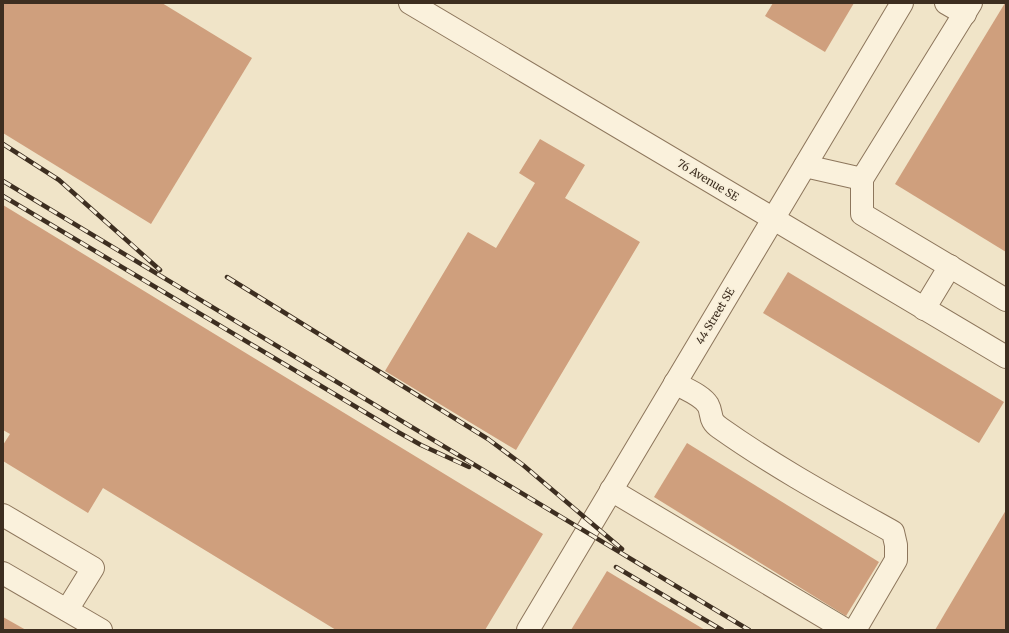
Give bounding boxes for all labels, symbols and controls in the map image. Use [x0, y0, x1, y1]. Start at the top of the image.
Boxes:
street label: 76 Avenue SE [675, 156, 741, 204]
street label: 44 Street SE [693, 285, 737, 347]

